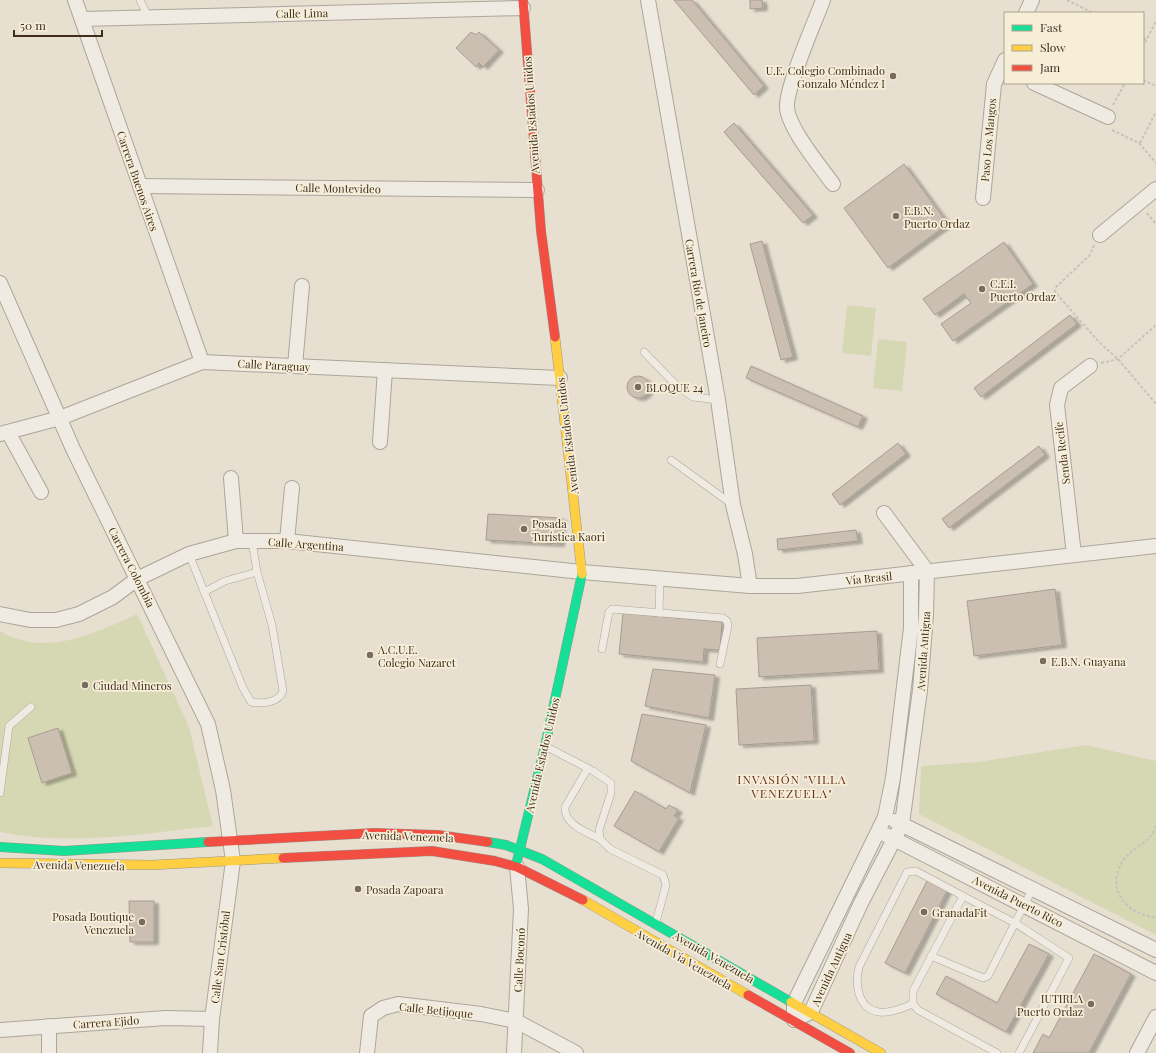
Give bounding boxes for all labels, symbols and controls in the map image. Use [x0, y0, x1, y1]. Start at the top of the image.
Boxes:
street label: Calle Lima [276, 5, 329, 21]
scale bar [14, 12, 102, 38]
legend [1004, 12, 1144, 84]
text: 50 m [20, 17, 46, 33]
text: Fast [1040, 19, 1063, 35]
text: Slow [1040, 39, 1066, 55]
street label: Avenida Estados Unidos [519, 56, 543, 175]
text: Jam [1039, 59, 1061, 75]
place label: U.E. Colegio Combinado Gonzalo Méndez I [766, 63, 885, 91]
marker: U.E. Colegio Combinado Gonzalo Méndez I [888, 71, 898, 81]
street label: Paso Los Mangos [977, 98, 999, 182]
street label: Carrera Buenos Aires [114, 129, 162, 233]
street label: Calle Montevideo [295, 180, 381, 196]
place label: E.B.N. Puerto Ordaz [904, 203, 970, 231]
marker: E.B.N. Puerto Ordaz [891, 211, 901, 221]
street label: Carrera Río de Janeiro [682, 238, 716, 348]
place label: C.E.I. Puerto Ordaz [990, 276, 1056, 304]
marker: C.E.I. Puerto Ordaz [977, 284, 987, 294]
street label: Calle Paraguay [237, 356, 311, 374]
street label: Avenida Estados Unidos [552, 377, 582, 496]
place label: BLOQUE 24 [646, 380, 704, 395]
marker: BLOQUE 24 [633, 382, 643, 392]
street label: Senda Recife [1051, 420, 1073, 485]
place label: Posada Turística Kaori [532, 516, 605, 544]
street label: Carrera Colombia [105, 524, 159, 610]
marker: Posada Turística Kaori [519, 524, 529, 534]
street label: Calle Argentina [268, 534, 345, 554]
street label: Vía Brasil [844, 568, 893, 588]
street label: Avenida Antigua [913, 610, 933, 692]
place label: A.C.U.E. Colegio Nazaret [377, 642, 456, 670]
marker: A.C.U.E. Colegio Nazaret [365, 650, 375, 660]
place label: E.B.N. Guayana [1051, 654, 1126, 669]
marker: E.B.N. Guayana [1038, 656, 1048, 666]
place label: Ciudad Mineros [93, 678, 172, 693]
marker: Ciudad Mineros [80, 680, 90, 690]
street label: Avenida Estados Unidos [521, 696, 563, 815]
district label: INVASIÓN "VILLA VENEZUELA" [737, 771, 847, 801]
street label: Avenida Venezuela [361, 827, 454, 845]
street label: Avenida Venezuela [32, 857, 125, 873]
street label: Avenida Puerto Rico [969, 871, 1066, 930]
place label: Posada Zapoara [366, 882, 444, 897]
marker: Posada Zapoara [353, 884, 363, 894]
place label: GranadaFit [932, 905, 988, 920]
marker: GranadaFit [919, 907, 929, 917]
place label: Posada Boutique Venezuela [52, 909, 135, 937]
street label: Calle San Cristóbal [207, 910, 233, 1004]
marker: Posada Boutique Venezuela [137, 917, 147, 927]
street label: Avenida Vía Venezuela [632, 925, 736, 993]
street label: Calle Boconó [510, 927, 528, 993]
street label: Avenida Venezuela [670, 927, 758, 987]
street label: Avenida Antigua [807, 929, 855, 1009]
place label: IUTIRLA Puerto Ordaz [1017, 991, 1083, 1019]
street label: Calle Betijoque [398, 999, 474, 1021]
marker: IUTIRLA Puerto Ordaz [1086, 999, 1096, 1009]
street label: Carrera Ejido [72, 1012, 140, 1032]

